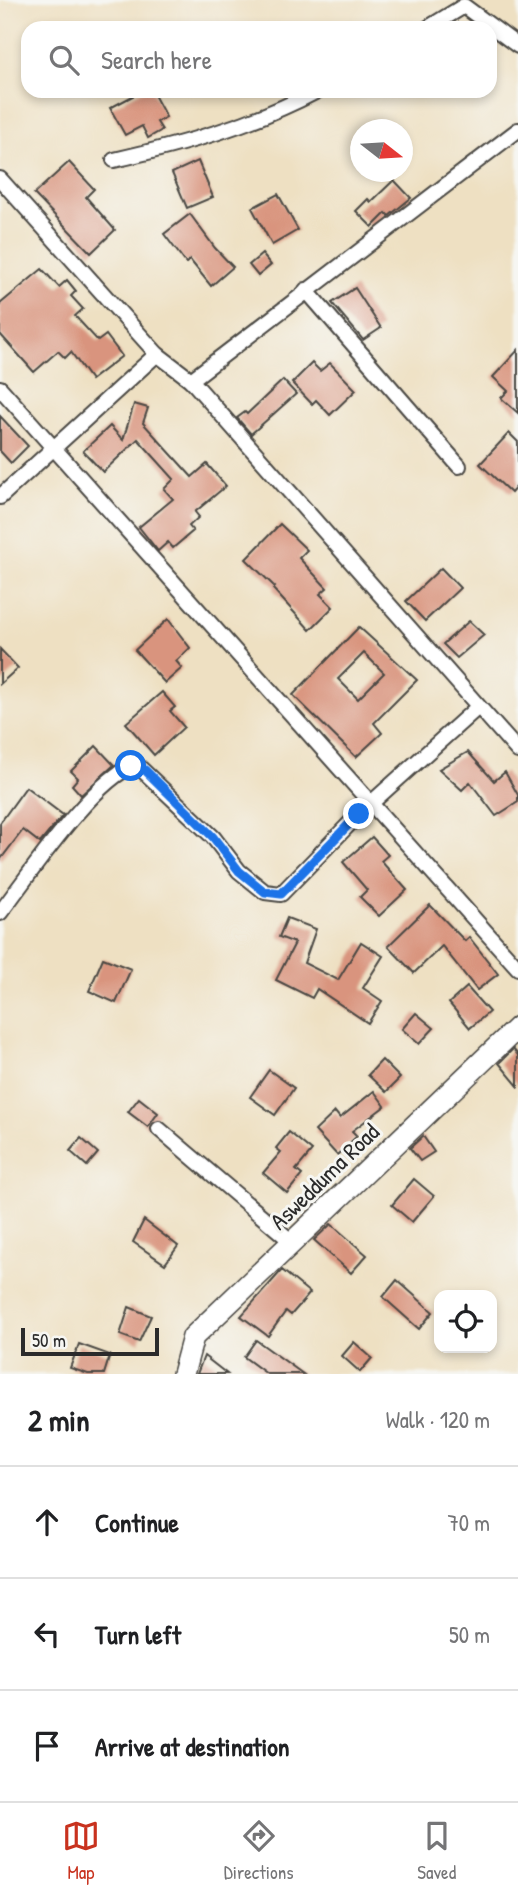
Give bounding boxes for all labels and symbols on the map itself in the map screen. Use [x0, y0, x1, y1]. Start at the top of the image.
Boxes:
north arrow [350, 119, 413, 182]
route start [115, 750, 146, 781]
route end [343, 798, 374, 829]
street label: Aswedduma Road [262, 1116, 386, 1236]
scale bar [21, 1325, 159, 1357]

